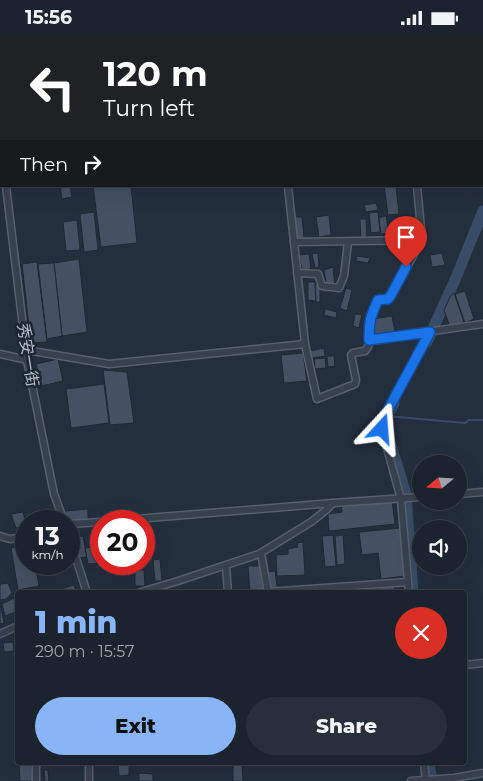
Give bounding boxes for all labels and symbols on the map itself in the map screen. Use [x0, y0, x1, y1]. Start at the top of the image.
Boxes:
pin [385, 216, 427, 267]
street label: 秀安一街 [14, 322, 42, 388]
position arrow [355, 402, 407, 454]
north arrow [412, 455, 468, 510]
speed limit sign: 20 [90, 510, 155, 575]

